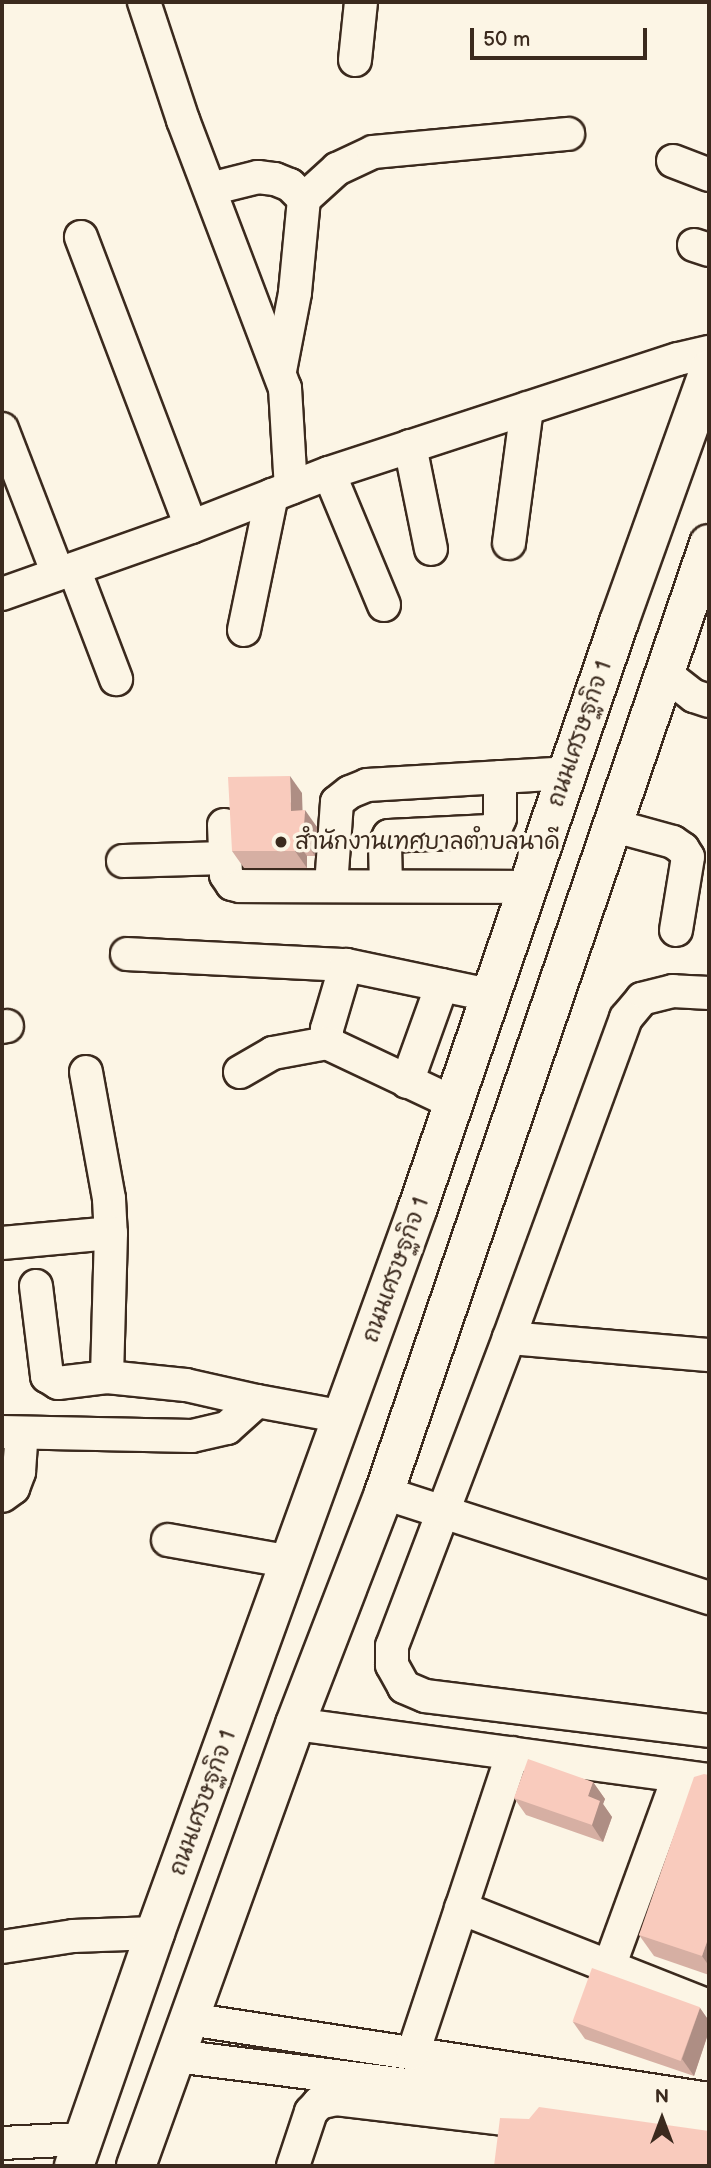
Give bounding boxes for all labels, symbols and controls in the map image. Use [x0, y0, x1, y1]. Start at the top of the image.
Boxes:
scale bar [473, 14, 650, 58]
text: 50 m [483, 27, 530, 52]
street label: ถนนเศรษฐกิจ 1 [542, 657, 618, 811]
place label: สำนักงานเทศบาลตำบลนาดี [295, 828, 560, 856]
marker: สำนักงานเทศบาลตำบลนาดี [273, 834, 289, 850]
street label: ถนนเศรษฐกิจ 1 [357, 1194, 435, 1346]
street label: ถนนเศรษฐกิจ 1 [164, 1727, 242, 1879]
north arrow [627, 2084, 697, 2154]
text: N [655, 2086, 669, 2109]

